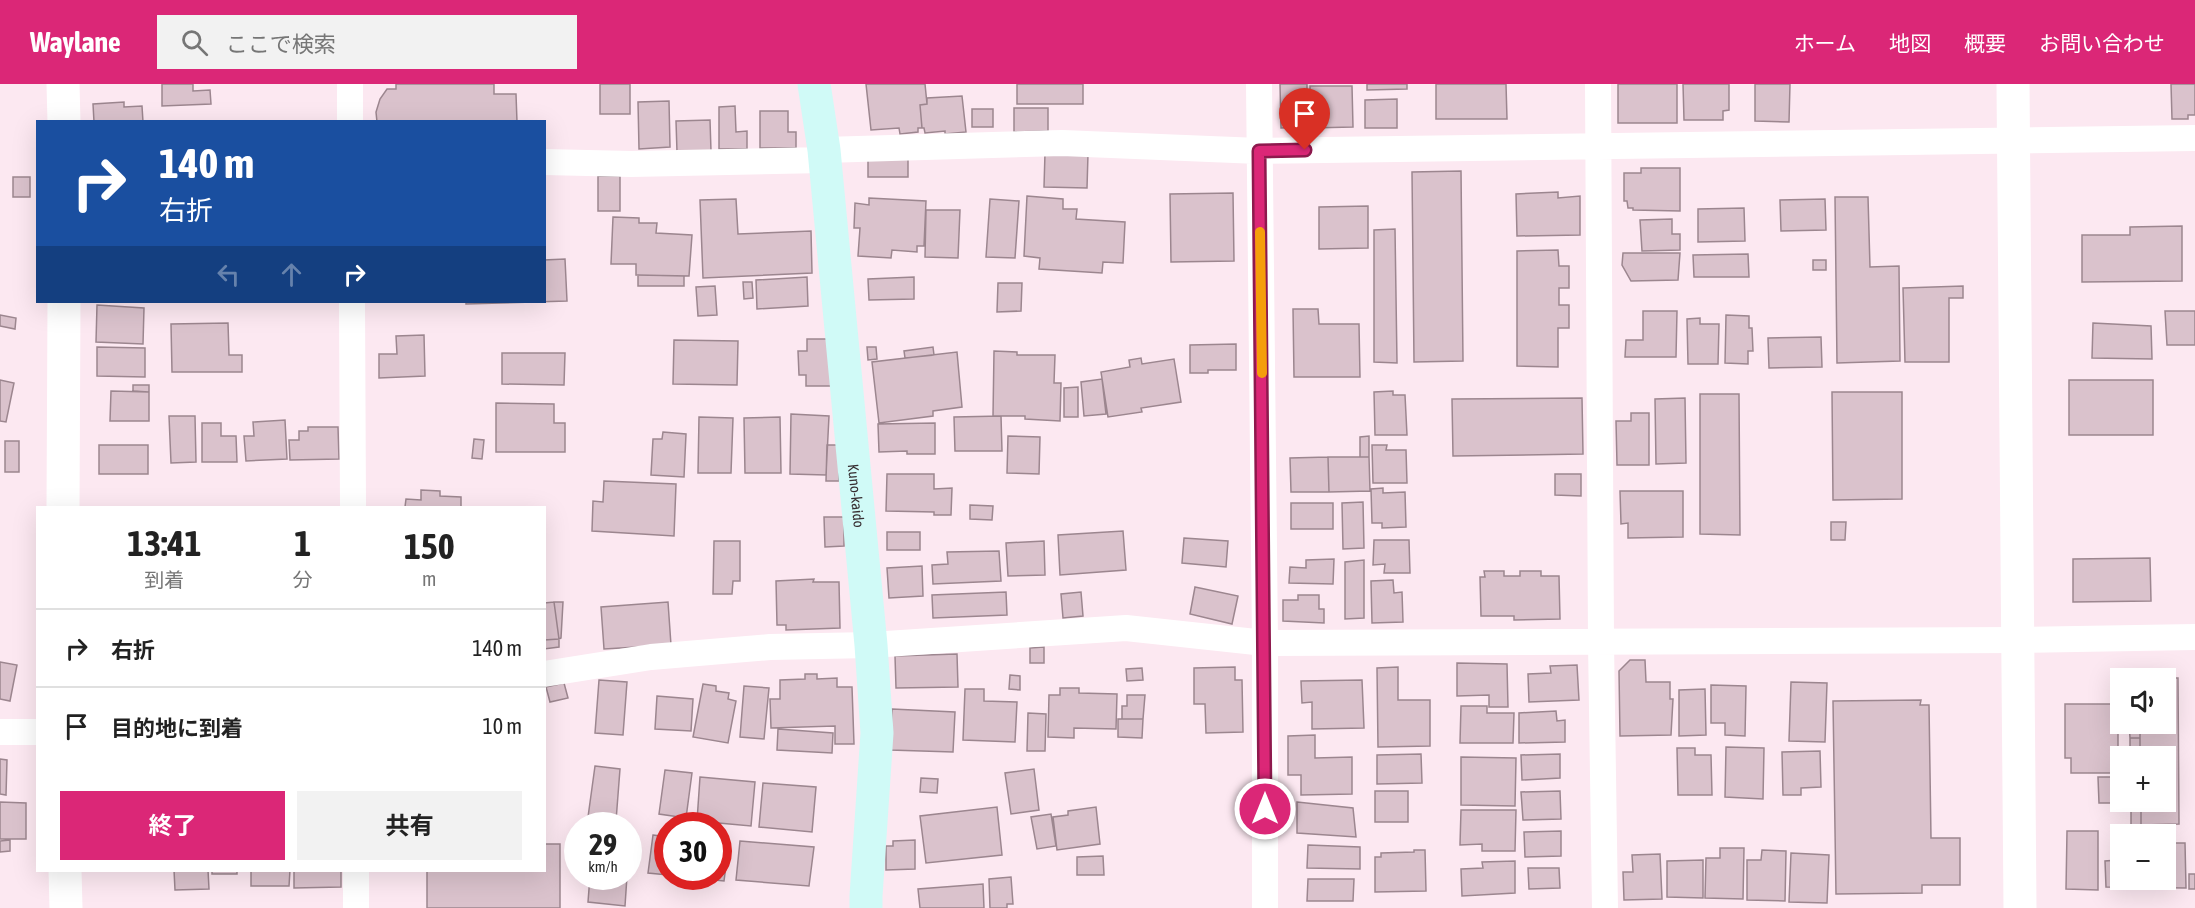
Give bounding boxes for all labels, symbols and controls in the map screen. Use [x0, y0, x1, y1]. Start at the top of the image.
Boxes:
search box [157, 15, 577, 69]
text: Waylane [30, 26, 121, 58]
icon: search [178, 26, 211, 59]
text: ここで検索 [226, 31, 336, 57]
text: ホーム [1794, 31, 1856, 55]
text: 地図 [1889, 31, 1931, 55]
text: 概要 [1964, 31, 2006, 55]
text: お問い合わせ [2039, 31, 2165, 55]
pin [1279, 88, 1330, 150]
icon: arrive [1288, 97, 1321, 130]
text: 140 m [159, 139, 254, 187]
icon: right [60, 144, 138, 222]
text: 右折 [159, 195, 213, 226]
icon: left [212, 258, 245, 291]
icon: ahead [275, 258, 308, 291]
icon: right [338, 258, 371, 291]
street label: Kuno-kaido [845, 463, 868, 528]
text: 13:41 [127, 522, 201, 564]
text: 1 [294, 522, 311, 564]
text: 150 [404, 525, 455, 567]
text: m [422, 567, 437, 590]
text: 到着 [144, 568, 184, 591]
text: 分 [293, 568, 313, 591]
icon: right [60, 632, 93, 665]
text: 140 m [472, 635, 522, 661]
text: 右折 [111, 637, 155, 663]
map controls [2110, 668, 2176, 890]
button: sound [2110, 668, 2176, 734]
icon: arrive [60, 710, 93, 743]
text: 10 m [482, 713, 522, 739]
text: 目的地に到着 [111, 715, 243, 741]
button: + [2110, 746, 2176, 812]
position arrow [1233, 777, 1297, 841]
button: 終了 [60, 791, 285, 860]
button: 共有 [297, 791, 522, 860]
speed limit sign: 30 [654, 812, 732, 890]
button: − [2110, 824, 2176, 890]
text: 29 [589, 827, 617, 861]
text: km/h [588, 858, 618, 875]

